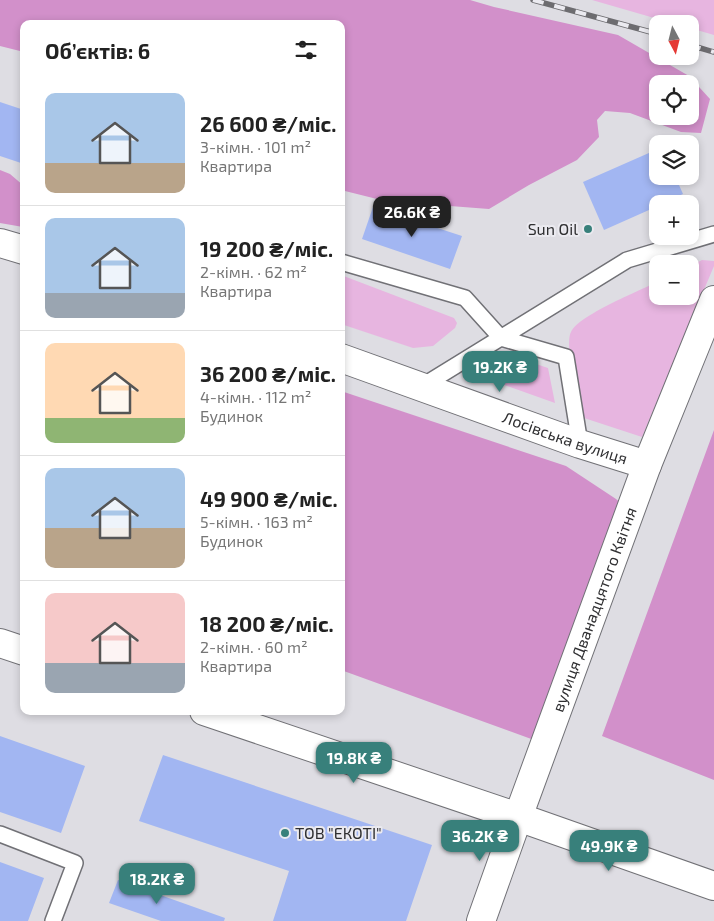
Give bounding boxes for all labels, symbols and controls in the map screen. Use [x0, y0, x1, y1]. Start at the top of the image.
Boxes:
north arrow [649, 15, 699, 65]
map controls [649, 15, 699, 305]
icon: filters [292, 36, 320, 64]
text: Об’єктів: 6 [45, 38, 150, 63]
button: locate [649, 75, 699, 125]
text: 26 600 ₴/міс. [200, 111, 336, 136]
icon: home [85, 113, 145, 173]
button: layers [649, 135, 699, 185]
text: 3-кімн. · 101 m² [200, 137, 311, 156]
text: Квартира [200, 156, 272, 175]
button: + [649, 195, 699, 245]
pin: 26.6K ₴ [366, 196, 458, 238]
text: 26.6K ₴ [384, 202, 440, 221]
place label: Sun Oil [528, 219, 578, 238]
marker: Sun Oil [582, 223, 594, 235]
text: 19 200 ₴/міс. [200, 236, 333, 261]
icon: home [85, 238, 145, 298]
button: − [649, 255, 699, 305]
text: 2-кімн. · 62 m² [200, 262, 307, 281]
text: Квартира [200, 281, 272, 300]
pin: 19.2K ₴ [454, 350, 546, 393]
text: 19.2K ₴ [473, 357, 527, 376]
text: 36 200 ₴/міс. [200, 361, 336, 386]
icon: home [85, 363, 145, 423]
text: 4-кімн. · 112 m² [200, 387, 311, 406]
text: Будинок [200, 406, 263, 425]
street label: Лосівська вулиця [500, 407, 630, 467]
text: 49 900 ₴/міс. [200, 486, 338, 511]
icon: home [85, 488, 145, 548]
street label: вулиця Дванадцятого Квітня [547, 504, 640, 714]
text: 5-кімн. · 163 m² [200, 512, 313, 531]
text: Будинок [200, 531, 263, 550]
text: 18 200 ₴/міс. [200, 611, 334, 636]
icon: home [85, 613, 145, 673]
text: 2-кімн. · 60 m² [200, 637, 308, 656]
text: Квартира [200, 656, 272, 675]
pin: 19.8K ₴ [308, 742, 400, 784]
text: 19.8K ₴ [327, 748, 381, 767]
pin: 36.2K ₴ [434, 820, 526, 862]
place label: ТОВ "ЕКОТI" [295, 823, 382, 842]
text: 36.2K ₴ [452, 826, 508, 845]
marker: ТОВ "ЕКОТI" [279, 827, 291, 839]
pin: 49.9K ₴ [563, 830, 655, 872]
text: 49.9K ₴ [580, 836, 638, 855]
pin: 18.2K ₴ [111, 862, 203, 905]
text: 18.2K ₴ [130, 869, 184, 888]

